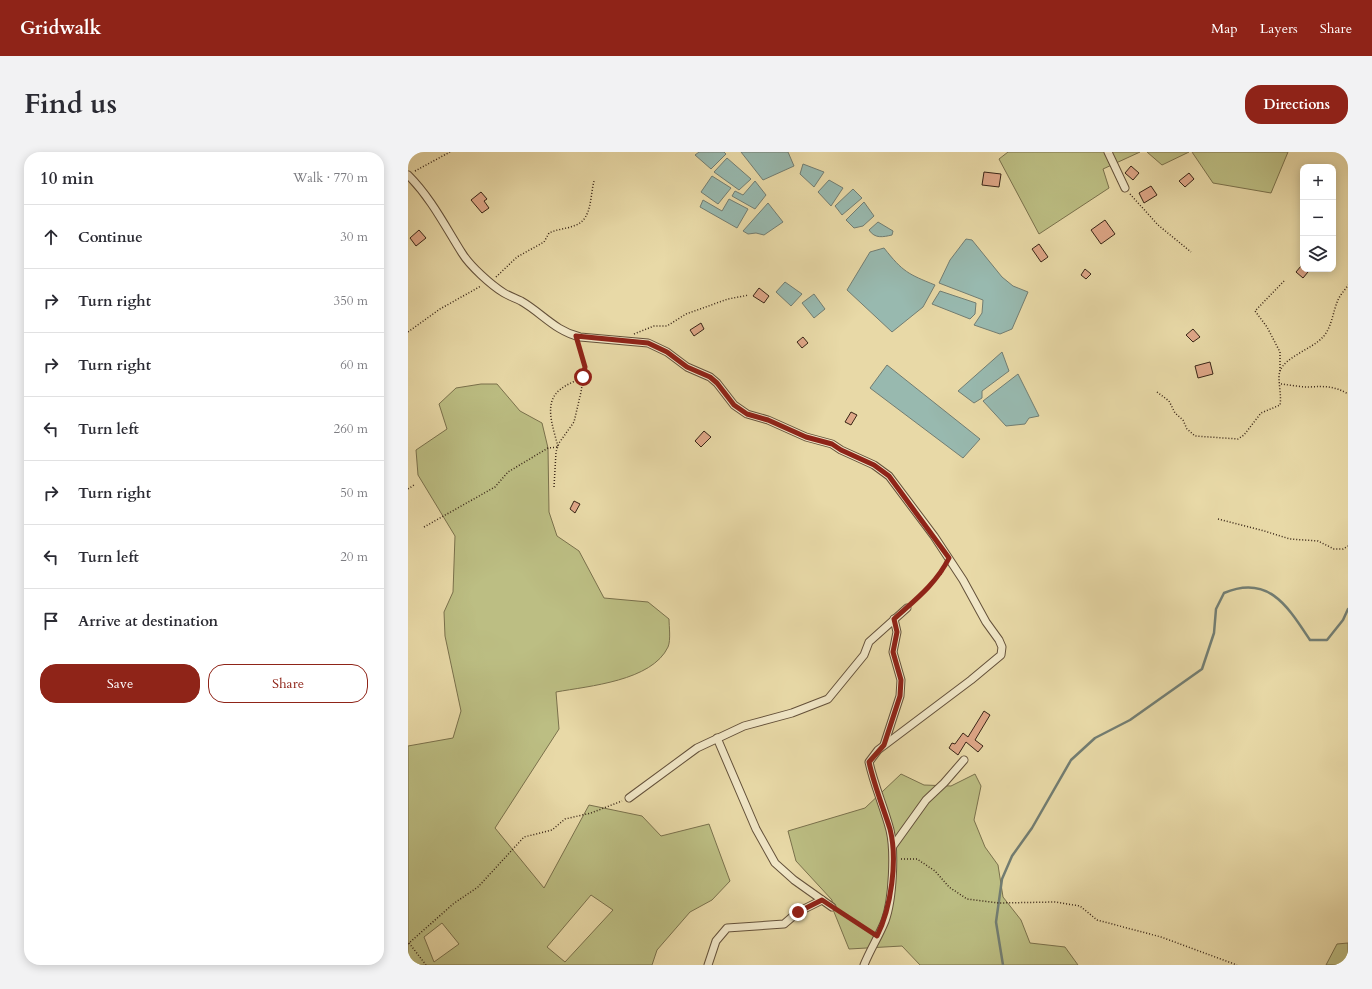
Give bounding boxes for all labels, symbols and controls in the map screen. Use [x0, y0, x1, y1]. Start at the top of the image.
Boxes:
text: Gridwalk [20, 15, 101, 41]
text: Map [1211, 19, 1238, 38]
text: Layers [1260, 19, 1298, 38]
text: Share [1320, 19, 1352, 38]
text: Find us [24, 85, 117, 123]
button: Directions [1245, 85, 1348, 124]
map controls [1300, 164, 1336, 272]
button: + [1300, 164, 1336, 200]
text: 10 min [40, 167, 94, 190]
text: Walk · 770 m [293, 169, 368, 187]
button: − [1300, 200, 1336, 236]
icon: ahead [40, 226, 62, 248]
text: Continue [78, 227, 143, 247]
text: 30 m [340, 228, 368, 246]
button: layers [1300, 236, 1336, 272]
icon: right [40, 290, 62, 312]
text: Turn right [78, 291, 151, 311]
text: 350 m [334, 292, 368, 310]
icon: right [40, 354, 62, 376]
text: Turn right [78, 355, 151, 375]
text: 60 m [340, 356, 368, 374]
route start [574, 368, 592, 386]
icon: left [40, 418, 62, 440]
text: Turn left [78, 419, 139, 439]
text: 260 m [334, 420, 368, 438]
icon: right [40, 482, 62, 504]
text: Turn right [78, 483, 151, 503]
text: 50 m [340, 484, 368, 502]
icon: left [40, 546, 62, 568]
text: Turn left [78, 547, 139, 567]
text: 20 m [340, 548, 368, 566]
icon: arrive [40, 610, 62, 632]
text: Arrive at destination [78, 611, 218, 631]
button: Save [40, 664, 200, 703]
button: Share [208, 664, 368, 703]
route end [789, 903, 807, 921]

